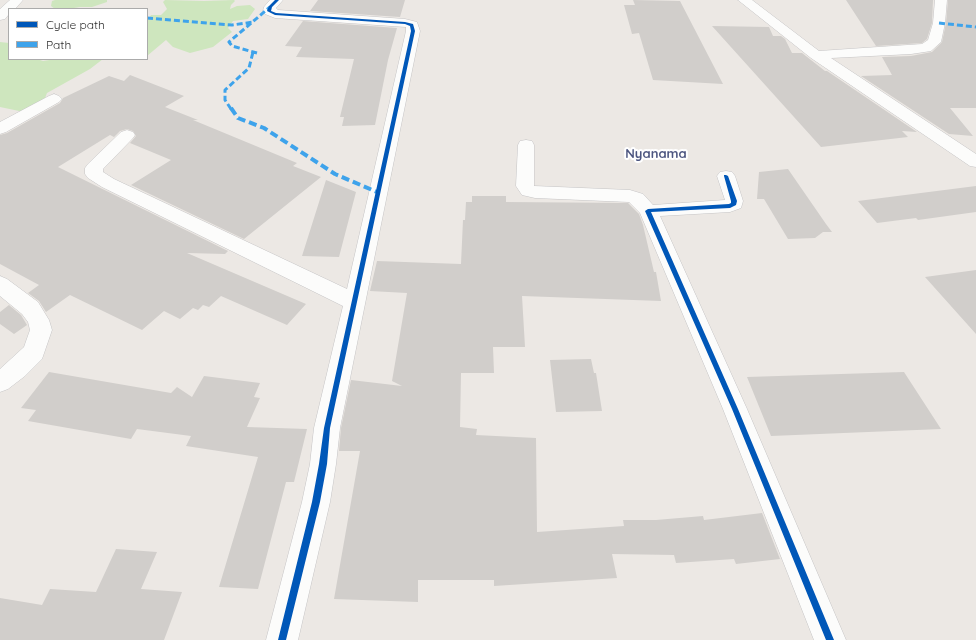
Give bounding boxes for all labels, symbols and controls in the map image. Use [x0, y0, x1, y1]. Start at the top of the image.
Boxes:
legend [8, 8, 148, 60]
text: Cycle path [46, 17, 105, 32]
text: Path [46, 37, 71, 52]
district label: Nyanama [625, 146, 687, 162]

